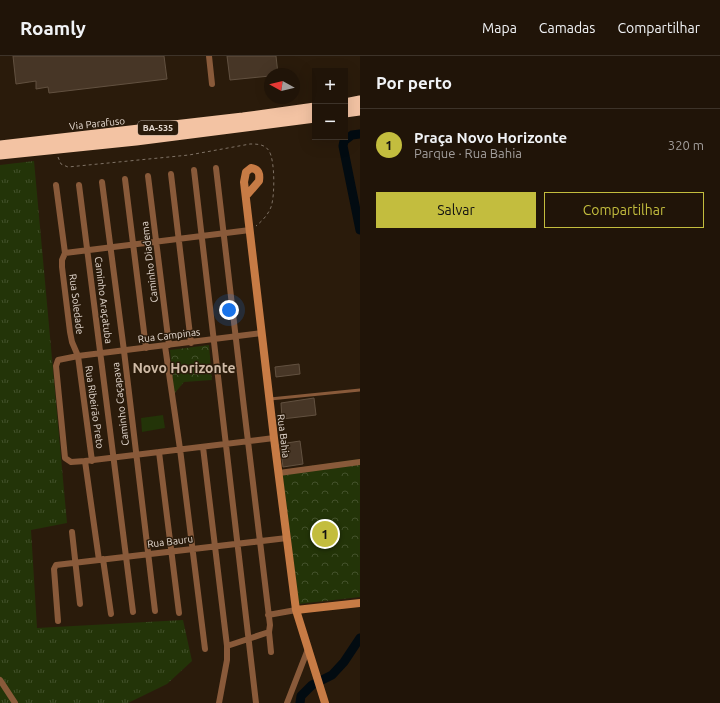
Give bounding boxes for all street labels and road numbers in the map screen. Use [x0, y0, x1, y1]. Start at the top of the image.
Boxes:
street label: Via Parafuso [69, 115, 126, 132]
road number: BA-535 [138, 121, 178, 135]
street label: Caminho Diadema [139, 221, 160, 303]
street label: Caminho Araçatuba [93, 256, 114, 344]
street label: Rua Soledade [67, 273, 86, 335]
street label: Rua Campinas [137, 326, 201, 345]
street label: Caminho Caçapava [110, 362, 131, 446]
street label: Rua Ribeirão Preto [83, 365, 106, 450]
street label: Rua Bahia [275, 413, 292, 459]
street label: Rua Bauru [147, 533, 194, 550]

